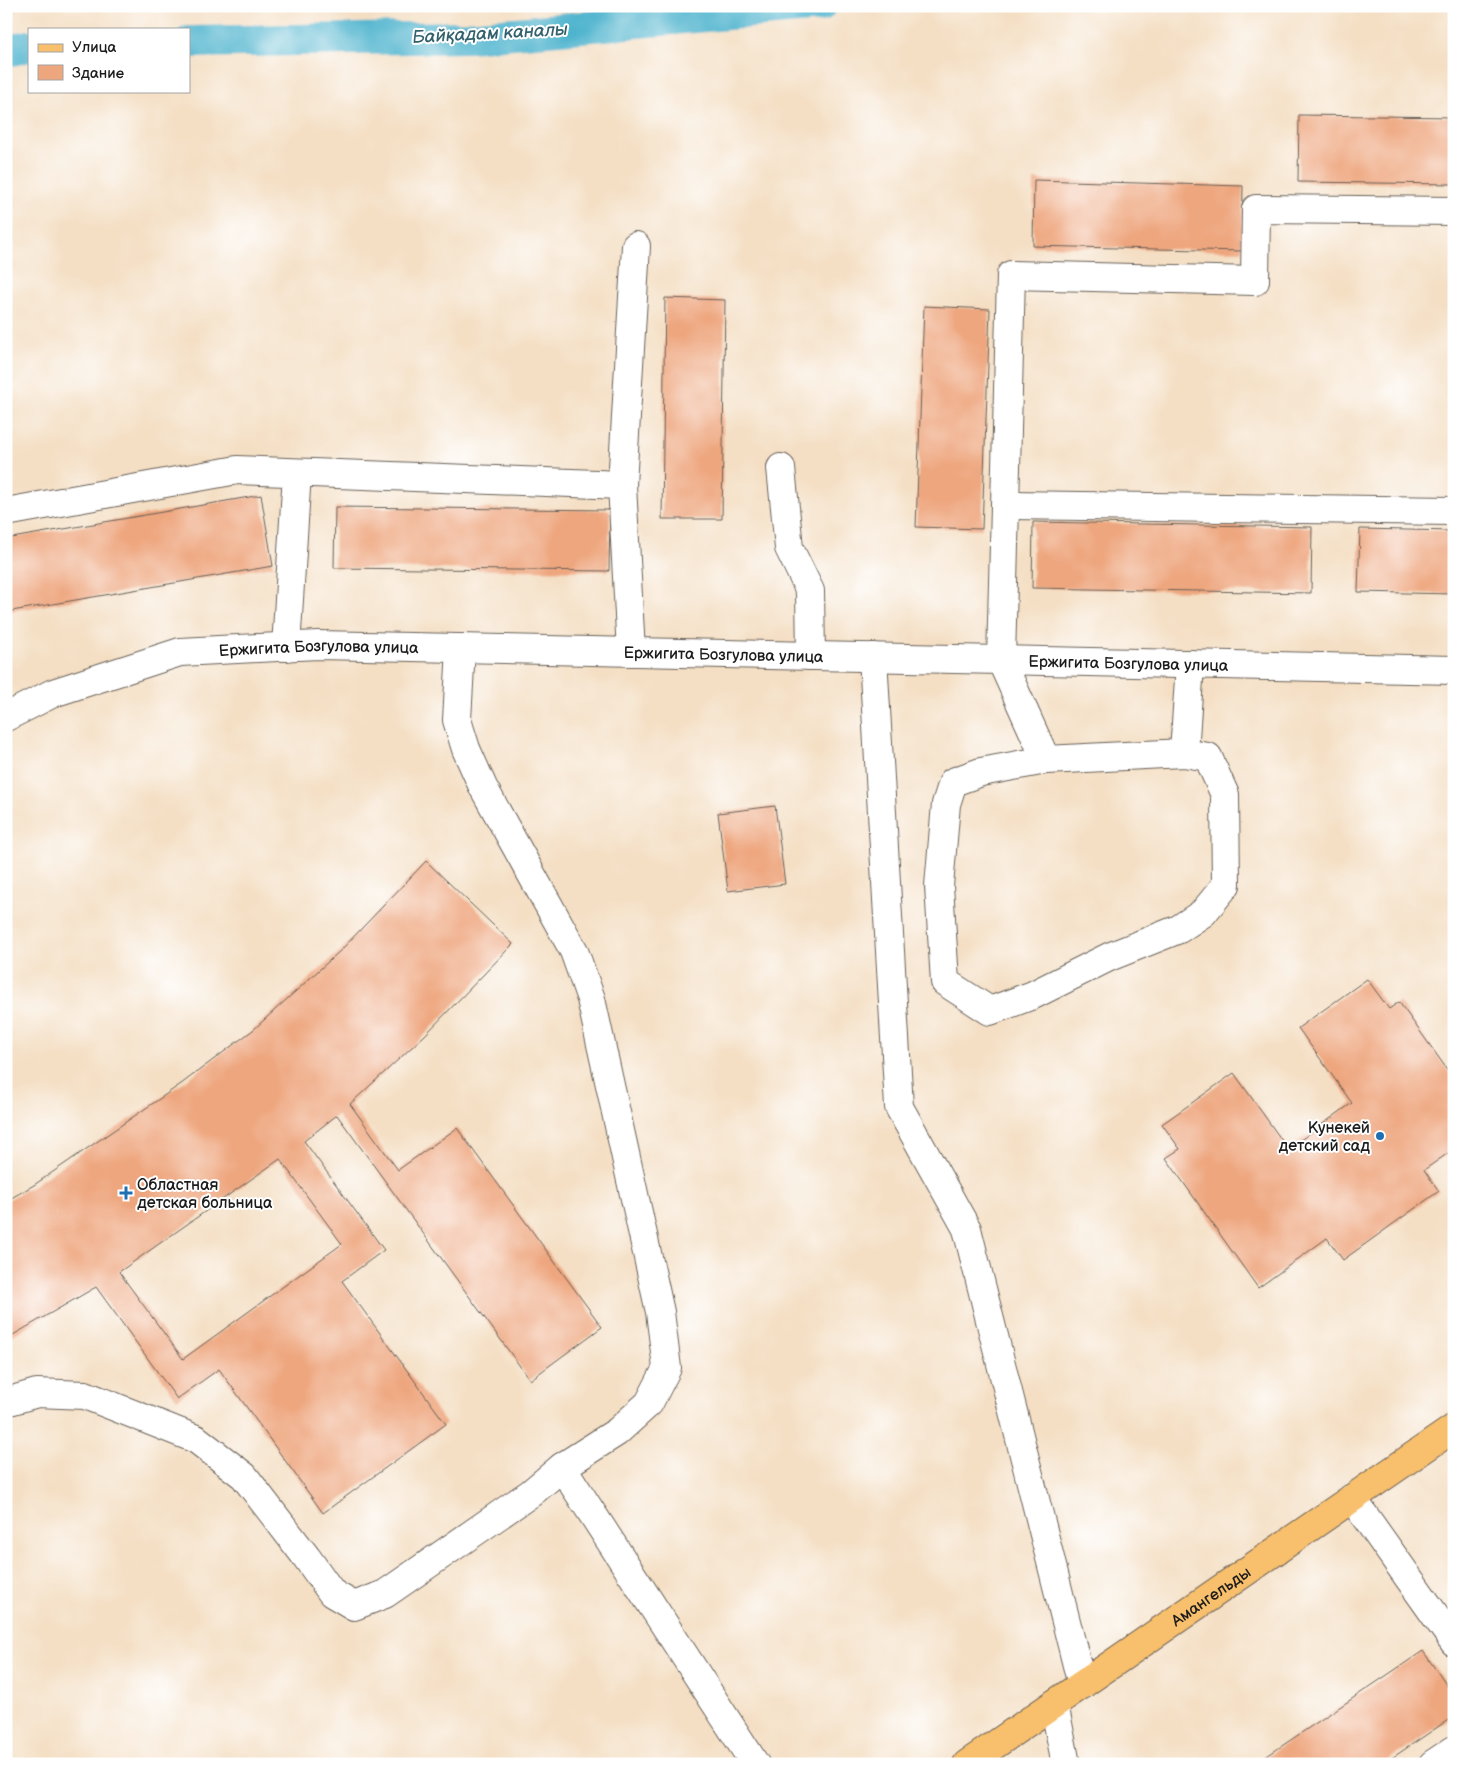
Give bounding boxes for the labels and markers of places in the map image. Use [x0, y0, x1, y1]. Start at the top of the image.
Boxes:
place label: Кунекей детский сад [1278, 1119, 1370, 1156]
marker: Кунекей детский сад [1374, 1130, 1386, 1142]
place label: Областная детская больница [137, 1176, 273, 1213]
marker: Областная детская больница [119, 1186, 133, 1200]

